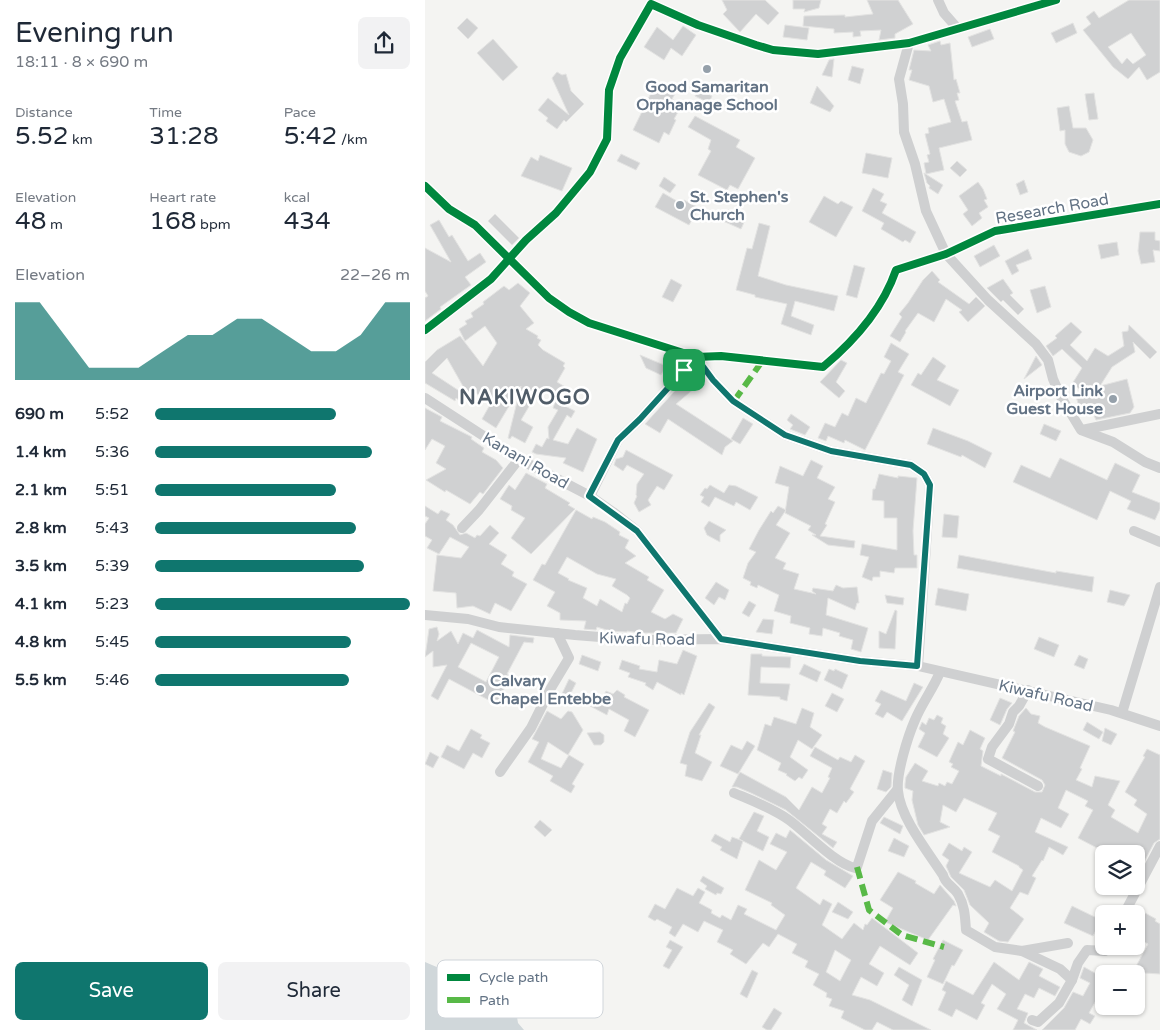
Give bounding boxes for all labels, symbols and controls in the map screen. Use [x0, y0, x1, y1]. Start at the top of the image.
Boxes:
text: Evening run [15, 16, 174, 50]
button: share [358, 17, 410, 69]
text: 18:11 · 8 × 690 m [15, 52, 148, 72]
marker: Good Samaritan Orphanage School [701, 63, 713, 75]
place label: Good Samaritan Orphanage School [636, 77, 778, 115]
text: Distance [15, 104, 73, 121]
text: Time [149, 104, 182, 121]
text: Pace [284, 104, 316, 121]
text: 5.52 [15, 121, 68, 151]
text: 31:28 [149, 121, 219, 151]
text: 5:42 [284, 121, 337, 151]
text: km [68, 131, 92, 148]
text: /km [337, 131, 368, 148]
place label: St. Stephen's Church [690, 187, 789, 225]
text: Elevation [15, 189, 76, 206]
text: Heart rate [149, 189, 216, 206]
text: kcal [284, 189, 310, 206]
street label: Research Road [994, 189, 1110, 229]
marker: St. Stephen's Church [674, 199, 686, 211]
text: 48 [15, 206, 46, 236]
text: 168 [149, 206, 196, 236]
text: 434 [284, 206, 331, 236]
text: m [46, 216, 63, 233]
text: bpm [196, 216, 231, 233]
text: Elevation [15, 265, 85, 285]
text: 22–26 m [340, 265, 410, 285]
pin [663, 349, 705, 391]
icon: arrive [670, 356, 698, 384]
place label: Airport Link Guest House [1006, 381, 1103, 419]
district label: NAKIWOGO [459, 385, 591, 410]
marker: Airport Link Guest House [1107, 393, 1119, 405]
text: 690 m [15, 404, 64, 424]
text: 5:52 [95, 404, 129, 424]
street label: Kanani Road [479, 428, 572, 494]
text: 1.4 km [15, 442, 67, 462]
text: 5:36 [95, 442, 129, 462]
text: 2.1 km [15, 480, 67, 500]
text: 5:51 [95, 480, 129, 500]
text: 2.8 km [15, 518, 67, 538]
text: 5:43 [95, 518, 129, 538]
text: 3.5 km [15, 556, 67, 576]
text: 5:39 [95, 556, 129, 576]
text: 4.1 km [15, 594, 67, 614]
text: 5:23 [95, 594, 129, 614]
street label: Kiwafu Road [599, 628, 695, 650]
text: 4.8 km [15, 632, 67, 652]
text: 5:45 [95, 632, 129, 652]
text: 5.5 km [15, 670, 67, 690]
text: 5:46 [95, 670, 129, 690]
place label: Calvary Chapel Entebbe [490, 671, 611, 709]
street label: Kiwafu Road [997, 675, 1095, 717]
marker: Calvary Chapel Entebbe [474, 683, 486, 695]
map controls [1095, 845, 1145, 1015]
button: layers [1095, 845, 1145, 895]
button: + [1095, 905, 1145, 955]
legend [437, 960, 603, 1018]
button: Save [15, 962, 208, 1020]
button: Share [218, 962, 410, 1020]
button: − [1095, 965, 1145, 1015]
text: Cycle path [479, 969, 548, 986]
text: Path [479, 992, 510, 1009]

